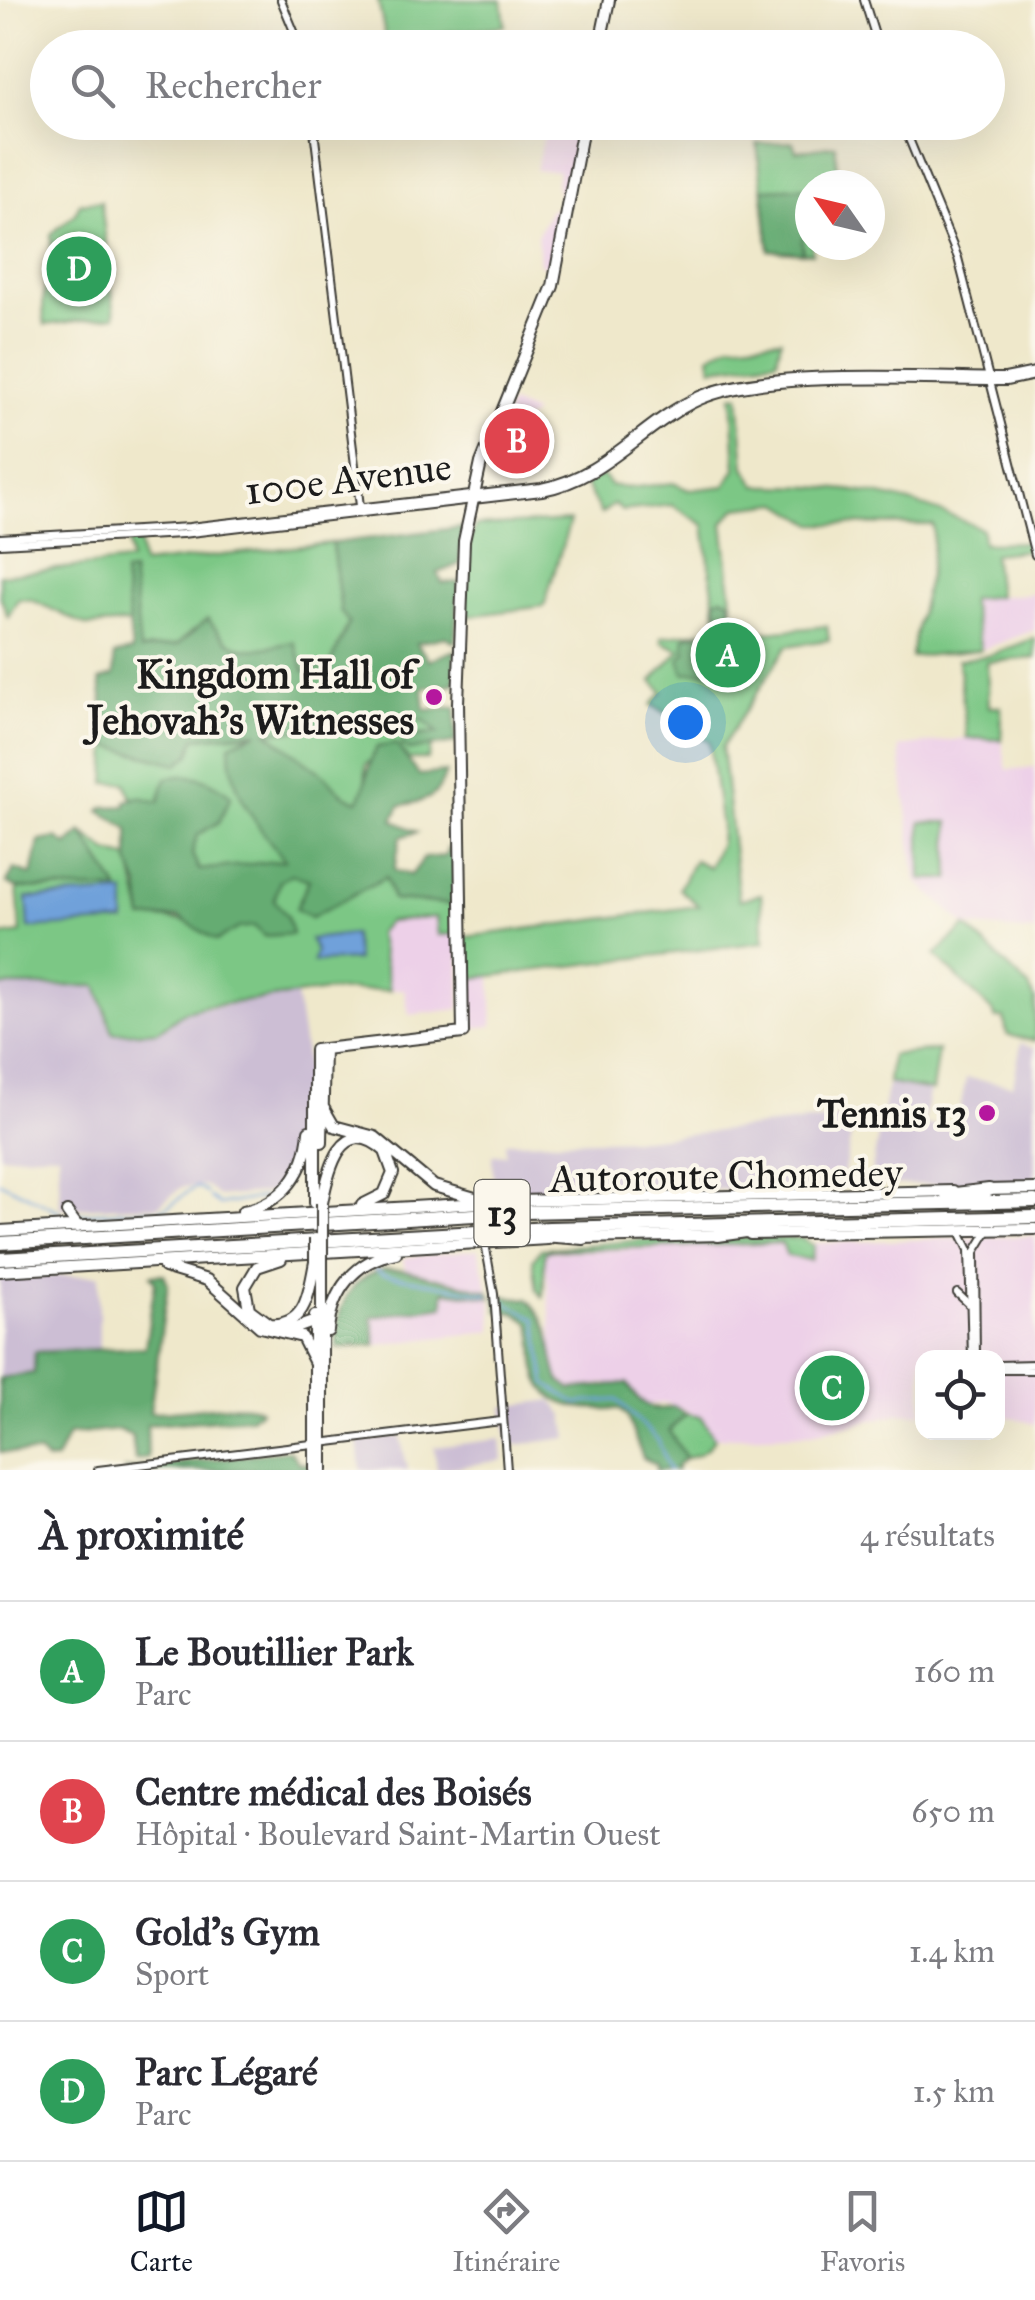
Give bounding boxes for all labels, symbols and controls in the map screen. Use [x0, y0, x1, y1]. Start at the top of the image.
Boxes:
search box [30, 30, 1005, 140]
icon: search [65, 58, 120, 113]
text: Rechercher [145, 62, 321, 108]
north arrow [795, 170, 885, 260]
pin: D [46, 232, 112, 306]
pin: B [484, 404, 550, 478]
street label: 100e Avenue [242, 442, 454, 515]
pin: A [696, 618, 760, 692]
place label: Kingdom Hall of Jehovah's Witnesses [82, 650, 421, 745]
marker: Kingdom Hall of Jehovah's Witnesses [423, 686, 445, 708]
your location [660, 697, 711, 748]
place label: Tennis 13 [817, 1089, 967, 1138]
marker: Tennis 13 [976, 1102, 998, 1124]
street label: Autoroute Chomedey [547, 1148, 904, 1203]
road number: 13 [474, 1180, 530, 1246]
pin: C [800, 1350, 864, 1426]
map controls [915, 1350, 1005, 1440]
button: locate [915, 1350, 1005, 1440]
text: À proximité [40, 1509, 244, 1561]
text: 4 résultats [860, 1516, 995, 1555]
text: Le Boutillier Park [135, 1629, 414, 1675]
text: A [62, 1652, 83, 1691]
text: 160 m [914, 1652, 995, 1691]
text: Parc [135, 1675, 192, 1714]
text: Centre médical des Boisés [135, 1769, 532, 1815]
text: B [62, 1792, 83, 1831]
text: 650 m [911, 1792, 995, 1831]
text: Hôpital · Boulevard Saint-Martin Ouest [135, 1815, 660, 1854]
text: Gold's Gym [135, 1909, 320, 1955]
text: C [62, 1932, 83, 1971]
text: 1.4 km [909, 1932, 995, 1971]
text: Sport [135, 1955, 209, 1994]
text: Parc Légaré [135, 2049, 318, 2095]
text: D [60, 2072, 85, 2111]
text: 1.5 km [913, 2072, 995, 2111]
text: Parc [135, 2095, 192, 2134]
tab: Carte [130, 2184, 193, 2279]
tab: Itinéraire [453, 2184, 560, 2279]
tab: Favoris [820, 2184, 905, 2279]

